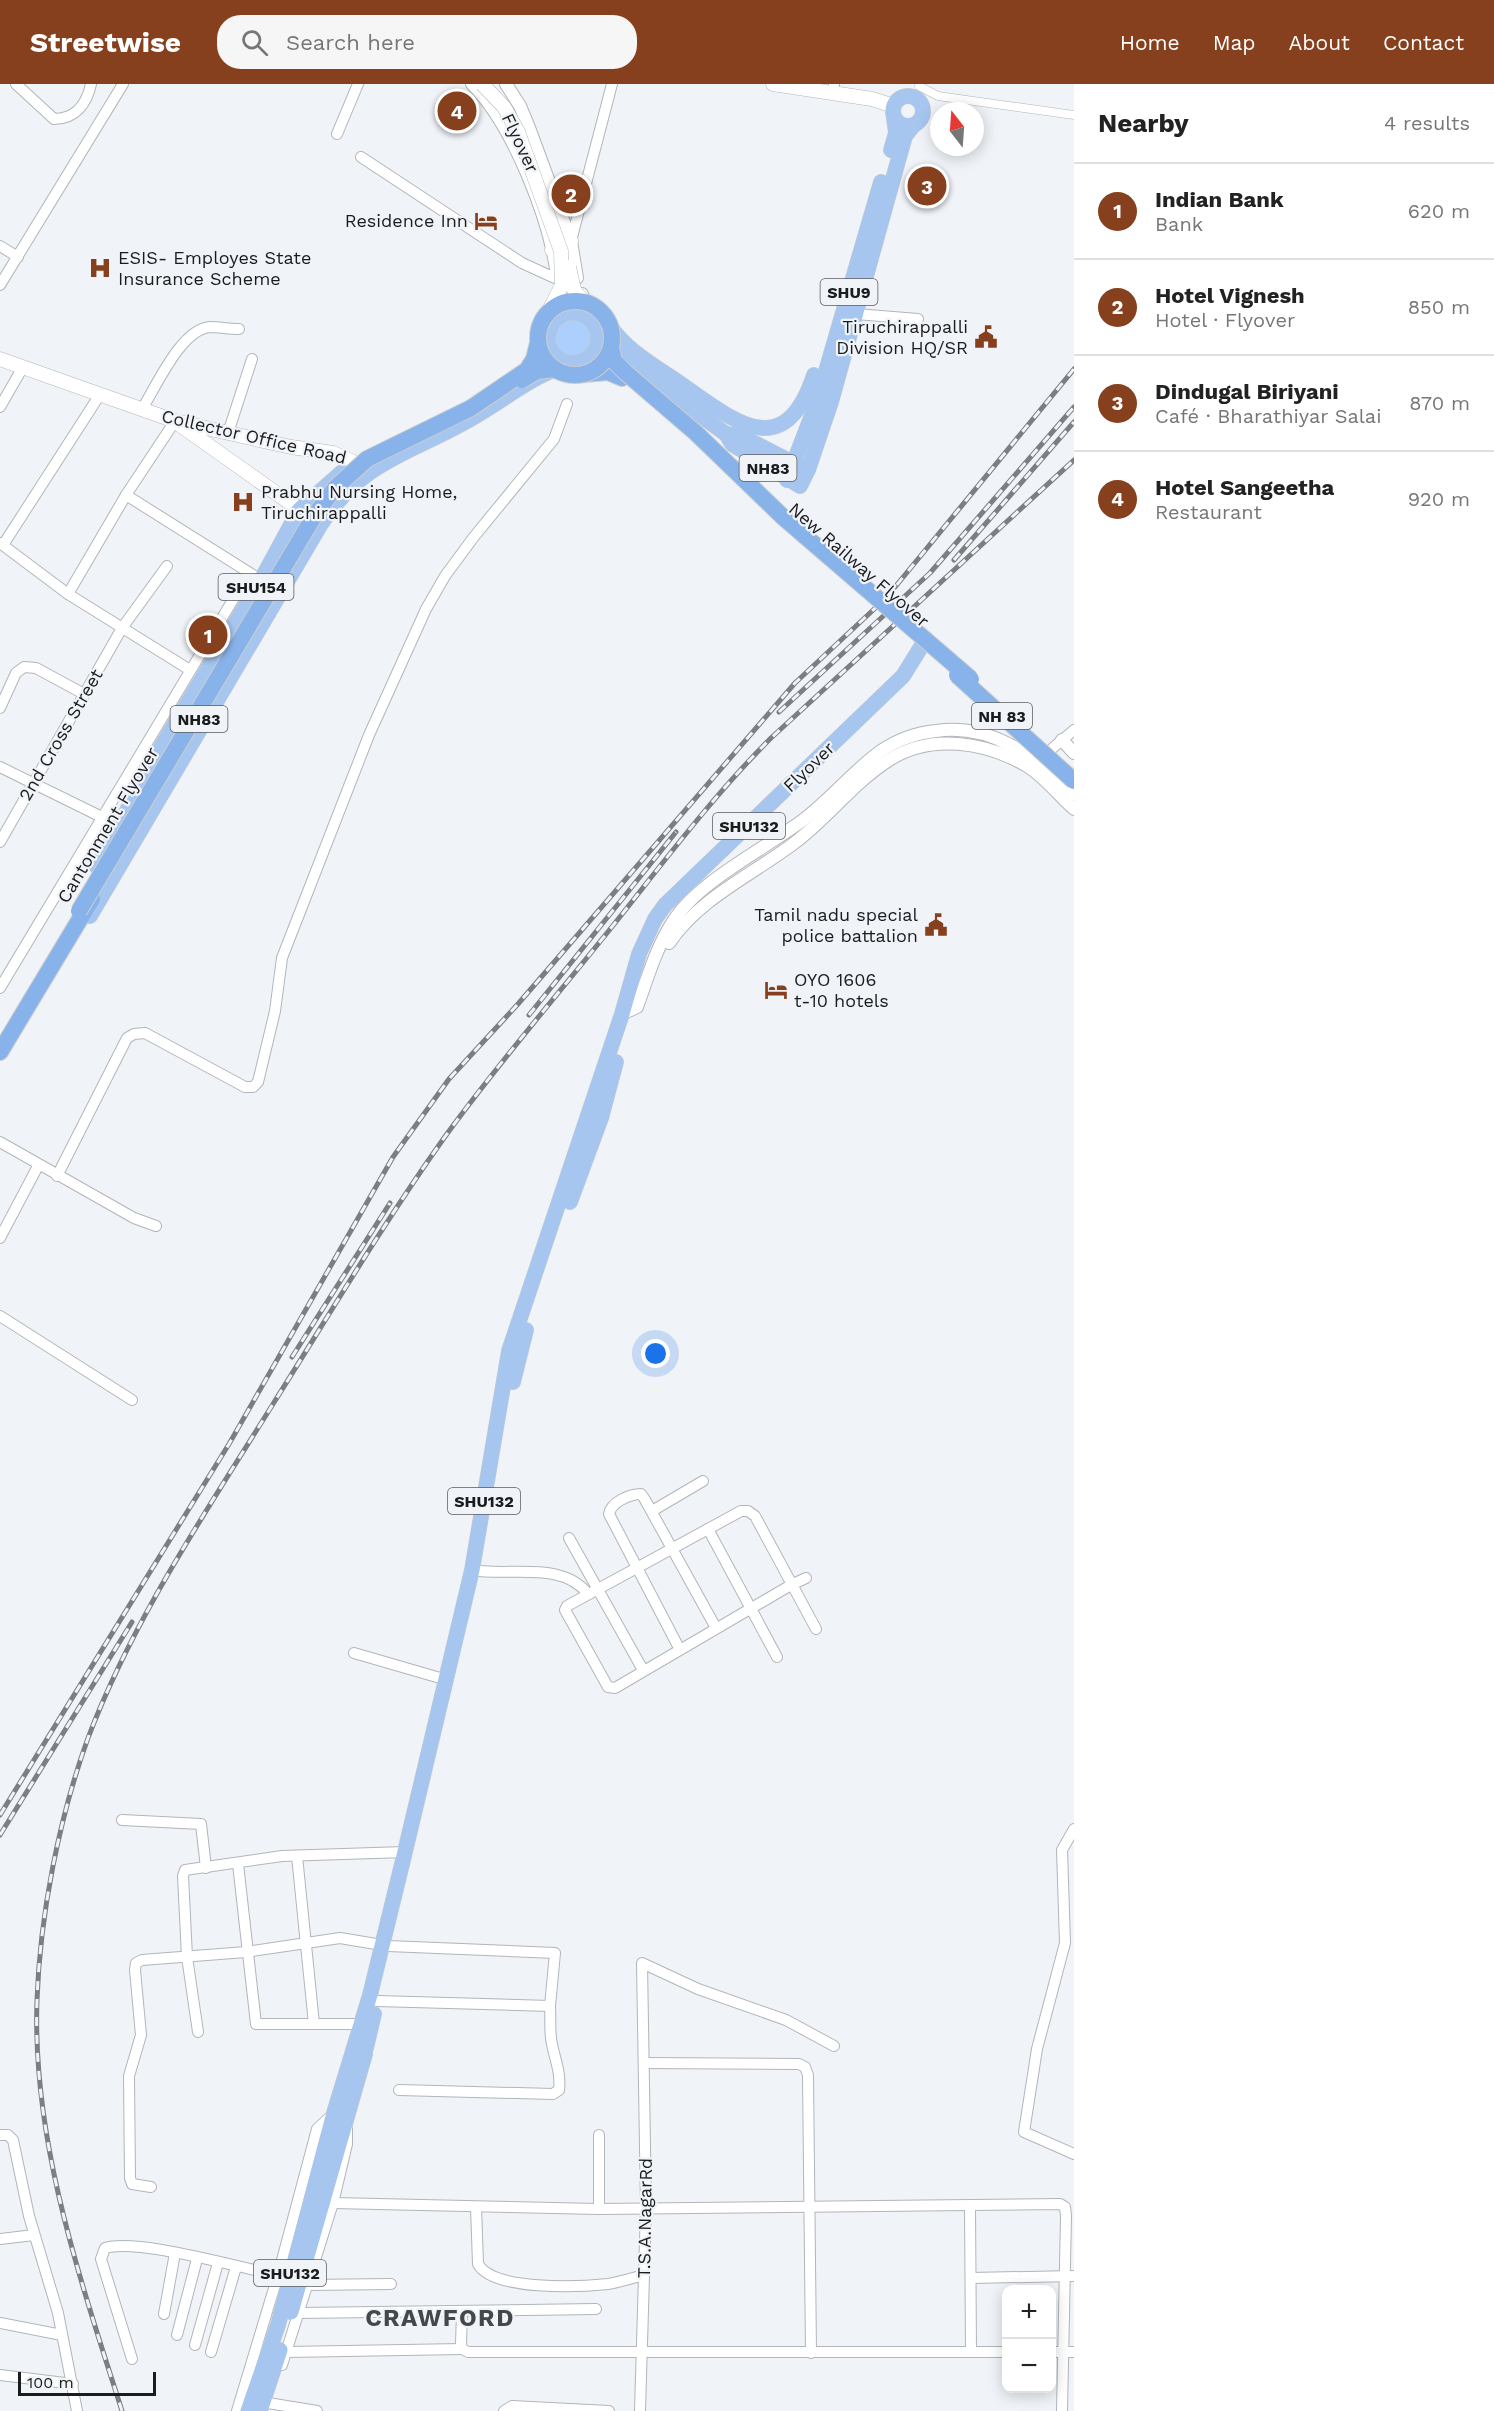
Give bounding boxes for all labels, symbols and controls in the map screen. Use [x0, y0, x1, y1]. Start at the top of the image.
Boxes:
search box [217, 15, 637, 69]
text: Streetwise [30, 26, 181, 59]
icon: search [238, 26, 271, 59]
text: Search here [286, 30, 415, 55]
text: Home [1120, 30, 1180, 55]
text: Map [1213, 30, 1256, 55]
text: About [1289, 30, 1350, 55]
text: Contact [1383, 30, 1464, 55]
pin: 4 [438, 88, 476, 134]
north arrow [930, 102, 984, 156]
text: Nearby [1098, 108, 1189, 138]
street label: Flyover [498, 110, 543, 176]
text: 4 results [1384, 111, 1470, 135]
pin: 3 [908, 164, 946, 208]
pin: 2 [552, 172, 590, 216]
text: Indian Bank [1155, 187, 1284, 212]
text: 1 [1113, 199, 1122, 223]
text: 620 m [1408, 199, 1470, 223]
hotel icon: Residence Inn [473, 208, 499, 234]
place label: Residence Inn [345, 210, 468, 231]
text: Bank [1155, 212, 1203, 236]
place label: ESIS- Employes State Insurance Scheme [118, 247, 311, 289]
hospital icon: ESIS- Employes State Insurance Scheme [87, 255, 113, 281]
road number: SHU9 [820, 279, 878, 305]
text: Hotel Vignesh [1155, 283, 1305, 308]
text: 2 [1112, 295, 1123, 319]
text: 850 m [1408, 295, 1470, 319]
text: Hotel · Flyover [1155, 308, 1295, 332]
place label: Tiruchirappalli Division HQ/SR [836, 316, 968, 358]
public building icon: Tiruchirappalli Division HQ/SR [973, 324, 999, 350]
text: Dindugal Biriyani [1155, 379, 1339, 404]
text: 3 [1112, 391, 1123, 415]
text: 870 m [1409, 391, 1470, 415]
text: Café · Bharathiyar Salai [1155, 404, 1381, 428]
street label: Collector Office Road [160, 405, 349, 468]
road number: NH83 [740, 455, 796, 481]
text: Hotel Sangeetha [1155, 475, 1334, 500]
place label: Prabhu Nursing Home, Tiruchirappalli [261, 481, 457, 523]
text: 4 [1111, 487, 1124, 511]
text: 920 m [1408, 487, 1470, 511]
hospital icon: Prabhu Nursing Home, Tiruchirappalli [230, 489, 256, 515]
street label: New Railway Flyover [785, 498, 934, 631]
text: Restaurant [1155, 500, 1262, 524]
road number: SHU154 [218, 574, 294, 600]
pin: 1 [188, 612, 228, 658]
street label: 2nd Cross Street [14, 665, 107, 804]
road number: NH 83 [972, 703, 1032, 729]
road number: NH83 [170, 706, 228, 732]
street label: Flyover [779, 737, 839, 796]
street label: Cantonment Flyover [53, 743, 163, 907]
road number: SHU132 [713, 813, 785, 839]
place label: Tamil nadu special police battalion [754, 904, 918, 946]
public building icon: Tamil nadu special police battalion [923, 912, 949, 938]
place label: OYO 1606 t-10 hotels [794, 969, 889, 1011]
hotel icon: OYO 1606 t-10 hotels [763, 977, 789, 1003]
your location [641, 1339, 670, 1368]
road number: SHU132 [448, 1488, 520, 1514]
street label: T.S.A.NagarRd [633, 2158, 656, 2278]
road number: SHU132 [254, 2260, 326, 2286]
map controls [1002, 2285, 1056, 2393]
button: + [1002, 2285, 1056, 2339]
district label: CRAWFORD [365, 2304, 515, 2332]
button: − [1002, 2339, 1056, 2393]
scale bar [18, 2369, 156, 2396]
text: 100 m [27, 2373, 74, 2392]

